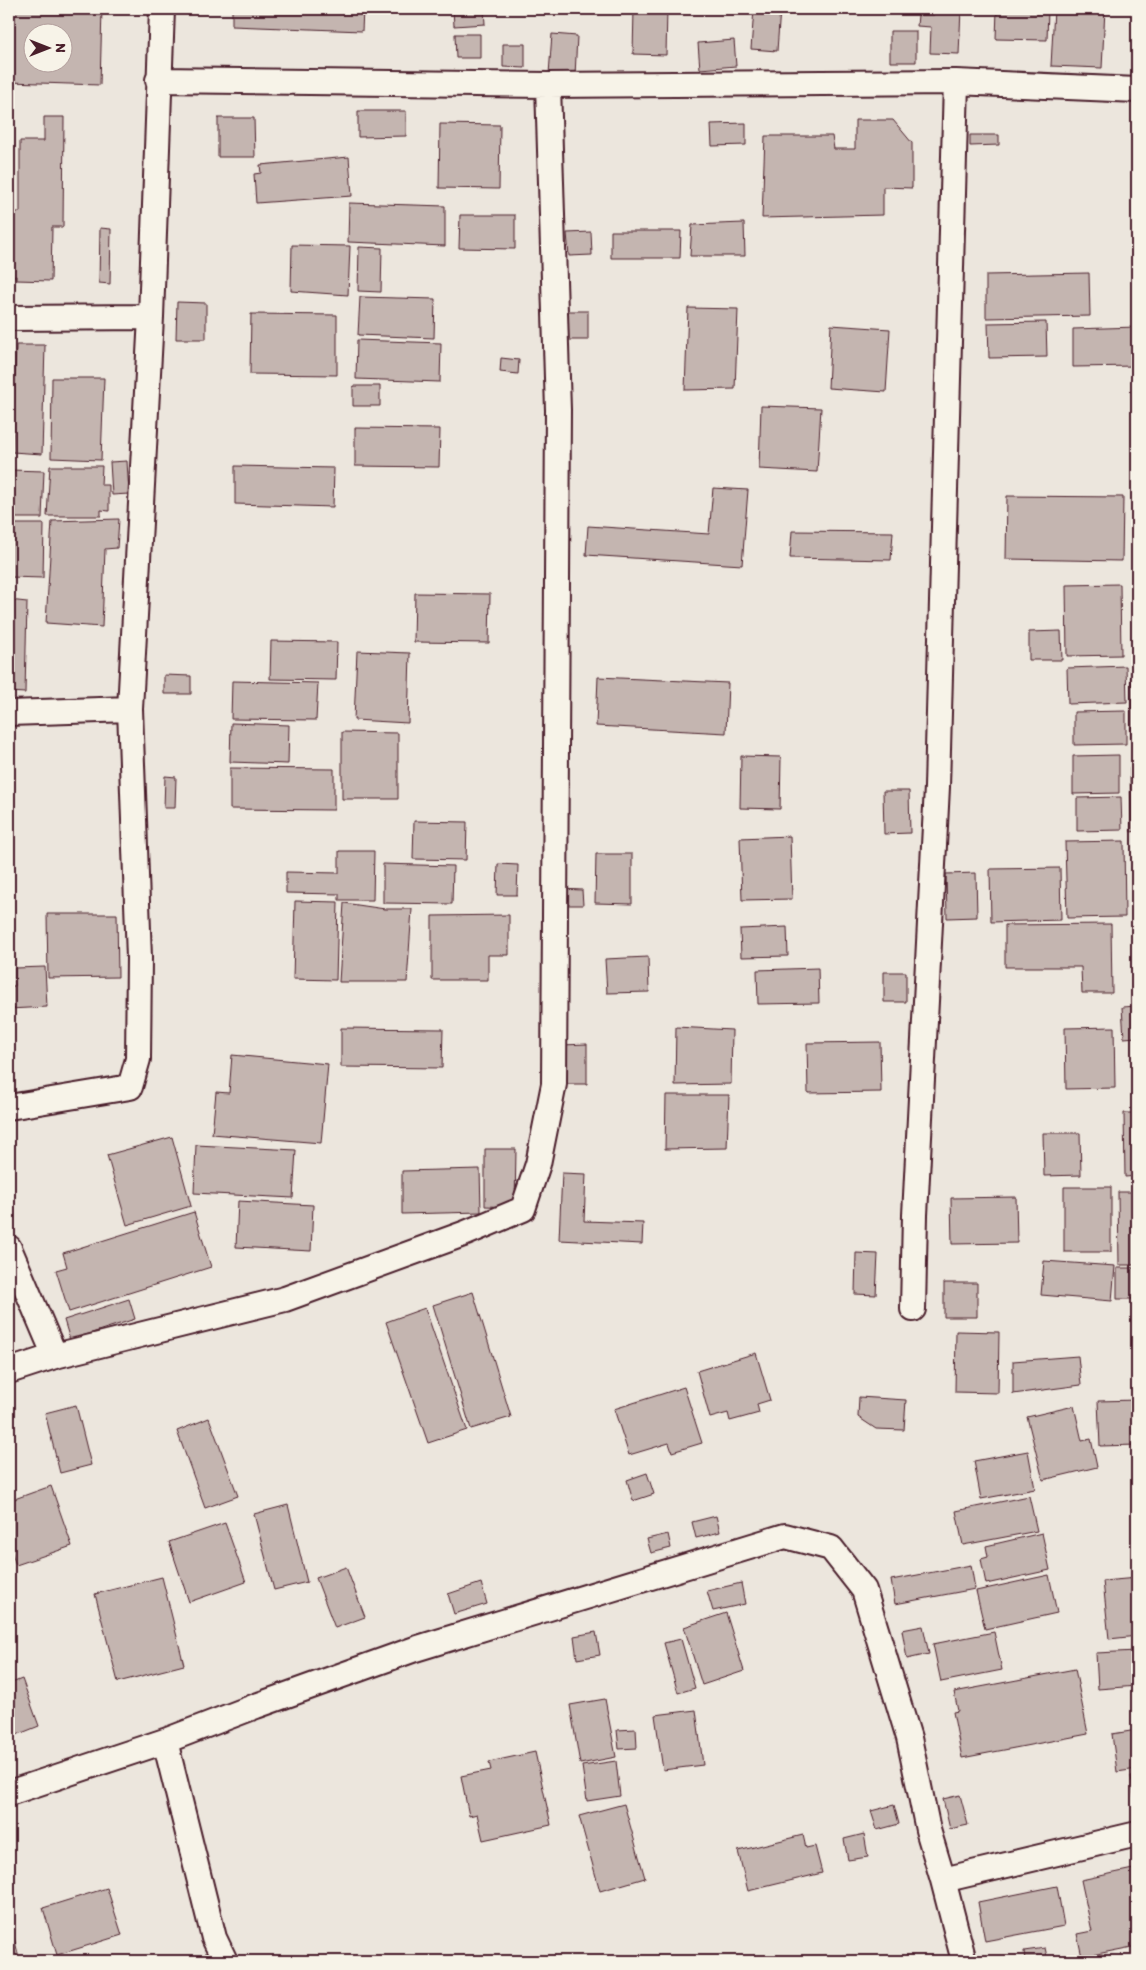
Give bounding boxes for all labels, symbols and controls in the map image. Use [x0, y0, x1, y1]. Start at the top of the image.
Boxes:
north arrow [22, 22, 72, 72]
text: N [52, 43, 69, 53]

